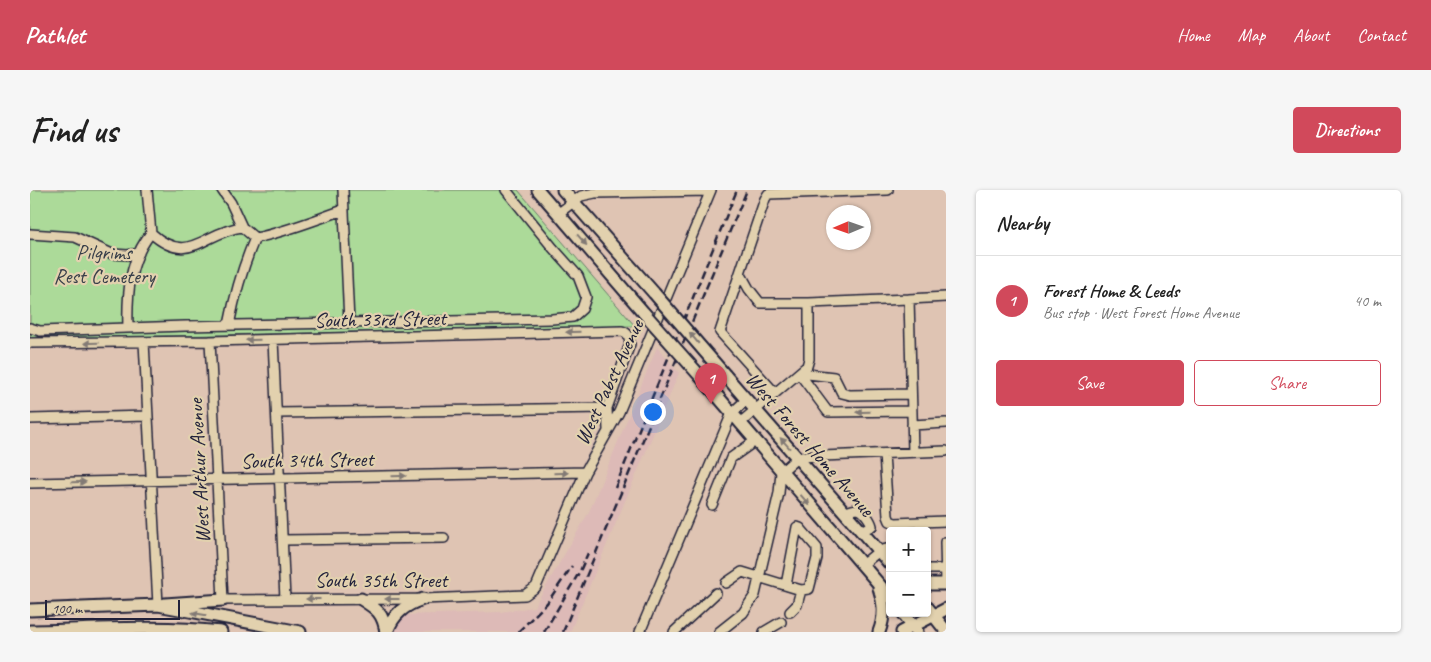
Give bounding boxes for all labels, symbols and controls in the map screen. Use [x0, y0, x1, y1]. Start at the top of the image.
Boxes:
text: Pathlet [25, 20, 85, 50]
text: Home [1177, 24, 1210, 46]
text: Map [1238, 24, 1265, 46]
text: About [1293, 24, 1329, 46]
text: Contact [1357, 24, 1406, 46]
button: Directions [1293, 107, 1401, 153]
text: Find us [30, 108, 117, 153]
north arrow [826, 205, 871, 250]
text: Nearby [996, 210, 1049, 236]
one-way arrow [576, 233, 587, 246]
park label: Pilgrims Rest Cemetery [53, 239, 156, 289]
text: Forest Home & Leeds [1043, 279, 1179, 303]
text: 1 [1008, 291, 1016, 311]
text: 40 m [1354, 291, 1381, 311]
text: Bus stop · West Forest Home Avenue [1043, 303, 1239, 323]
street label: South 33rd Street [314, 305, 448, 333]
street label: West Pabst Avenue [569, 314, 650, 449]
one-way arrow [565, 328, 581, 336]
one-way arrow [688, 332, 699, 345]
one-way arrow [245, 336, 261, 344]
one-way arrow [82, 339, 98, 347]
button: Save [996, 360, 1184, 406]
button: Share [1194, 360, 1381, 406]
pin: 1 [695, 363, 727, 404]
street label: West Forest Home Avenue [740, 366, 881, 522]
street label: West Arthur Avenue [182, 396, 216, 544]
your location [640, 399, 666, 425]
one-way arrow [855, 408, 871, 416]
one-way arrow [780, 437, 791, 450]
street label: South 34th Street [241, 446, 376, 474]
one-way arrow [553, 469, 569, 477]
one-way arrow [391, 472, 407, 480]
one-way arrow [71, 478, 87, 486]
one-way arrow [800, 493, 811, 506]
map controls [886, 527, 931, 617]
button: + [886, 527, 931, 572]
street label: South 35th Street [315, 567, 449, 593]
button: − [886, 572, 931, 617]
one-way arrow [304, 595, 320, 603]
one-way arrow [384, 595, 400, 603]
scale bar [45, 597, 180, 620]
text: 100 m [52, 600, 82, 617]
one-way arrow [191, 610, 207, 618]

